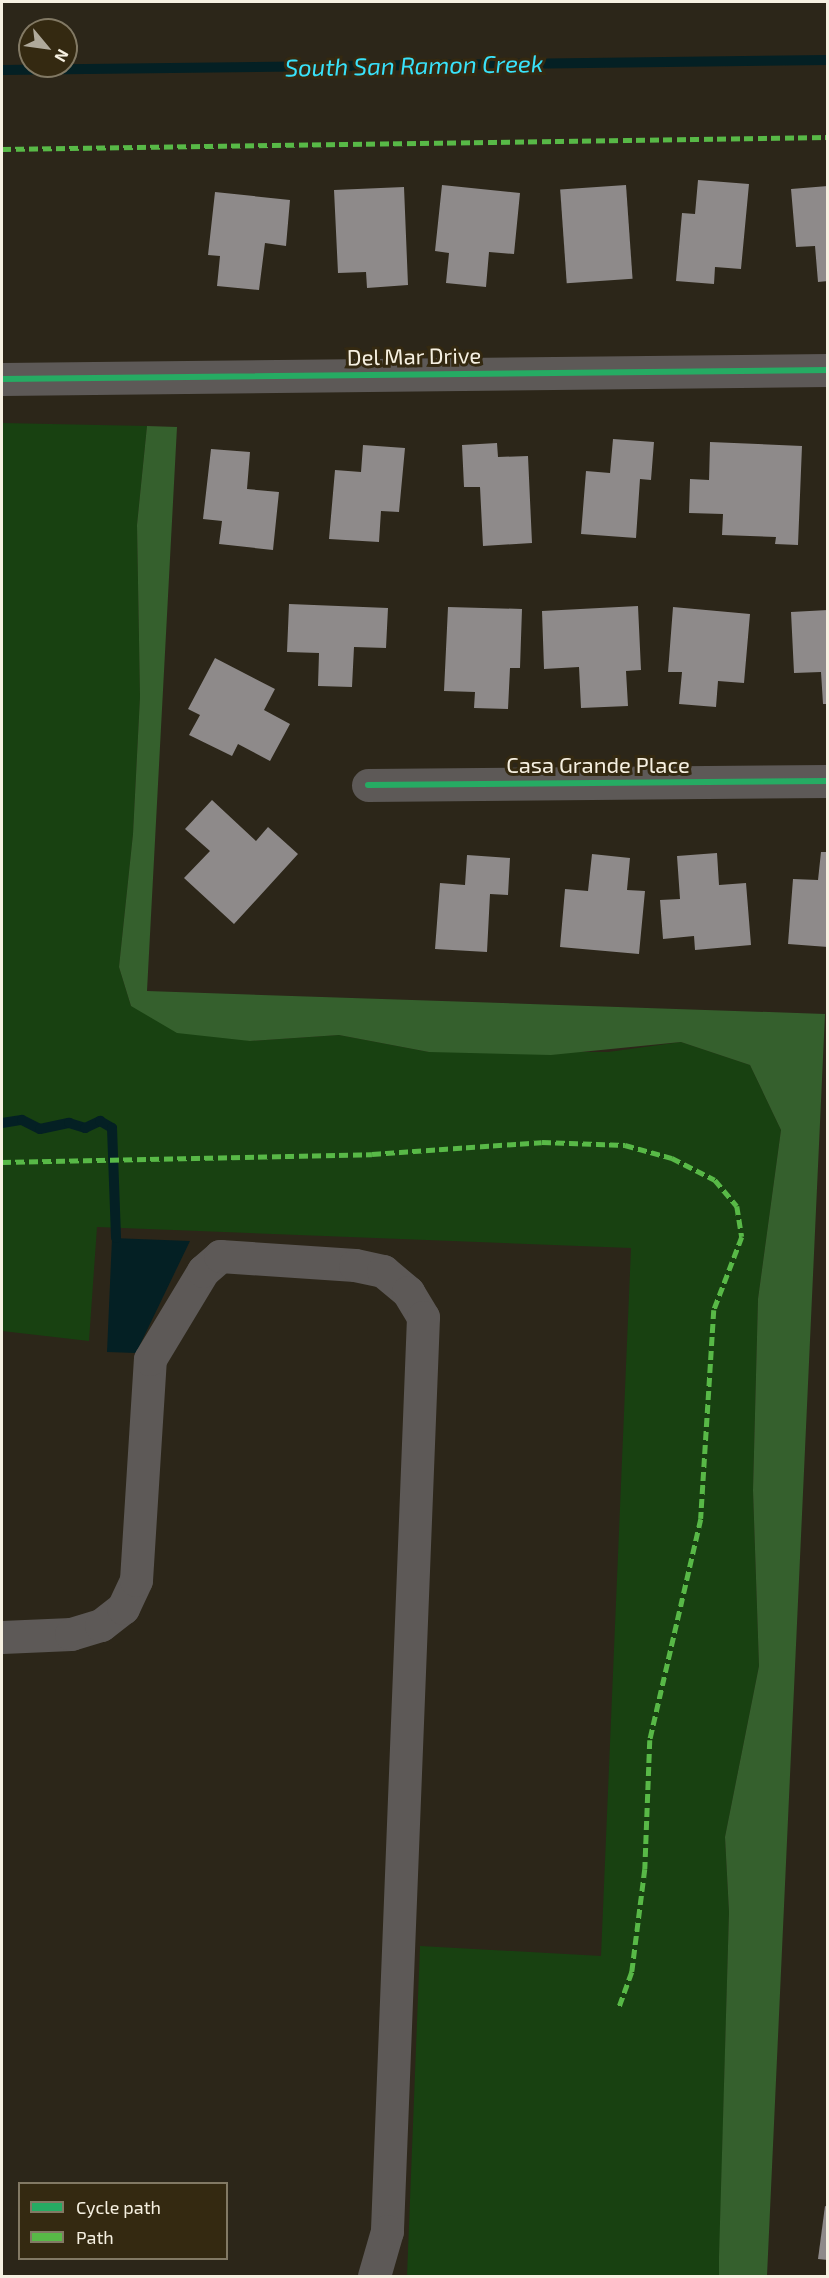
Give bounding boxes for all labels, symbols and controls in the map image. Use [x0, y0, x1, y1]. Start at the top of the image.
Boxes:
north arrow [18, 18, 78, 78]
text: N [51, 46, 74, 66]
water label: South San Ramon Creek [284, 48, 544, 82]
street label: Del Mar Drive [346, 342, 482, 370]
street label: Casa Grande Place [506, 752, 690, 778]
legend [18, 2182, 228, 2260]
text: Cycle path [76, 2196, 161, 2218]
text: Path [76, 2226, 114, 2248]

